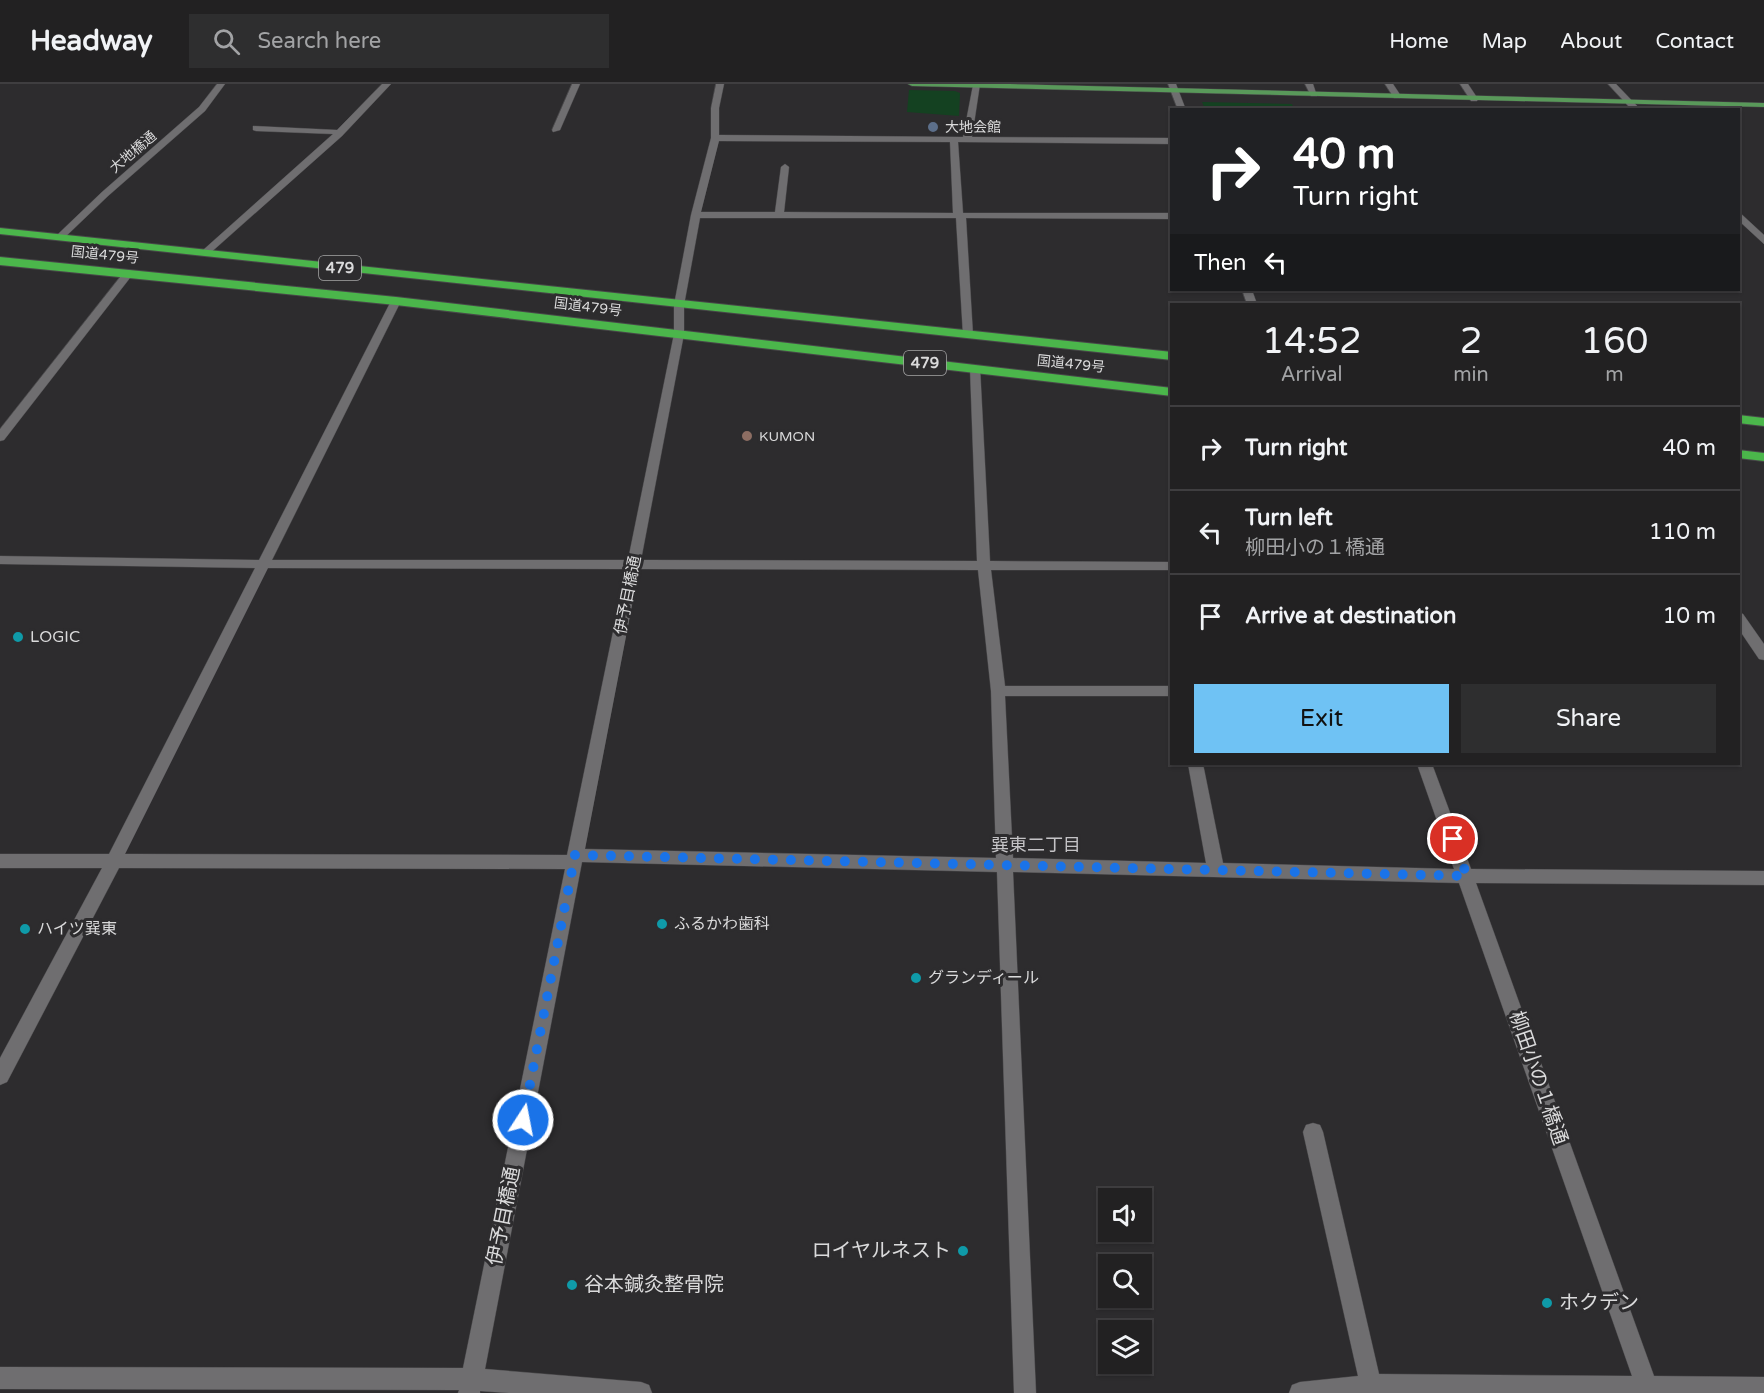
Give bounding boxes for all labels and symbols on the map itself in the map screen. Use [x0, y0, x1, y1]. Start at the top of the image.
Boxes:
place label: 大地会館 [945, 119, 1001, 136]
marker: 大地会館 [926, 120, 940, 134]
street label: 大地橋通 [106, 127, 160, 177]
street label: 国道479号 [70, 243, 140, 267]
road number: 479 [319, 256, 361, 280]
street label: 国道479号 [553, 294, 623, 320]
road number: 479 [904, 351, 946, 375]
street label: 国道479号 [1036, 352, 1106, 376]
place label: KUMON [759, 428, 815, 445]
marker: KUMON [740, 429, 754, 443]
street label: 伊予目橋通 [611, 554, 645, 636]
place label: LOGIC [30, 627, 80, 647]
marker: LOGIC [11, 630, 25, 644]
pin [1427, 813, 1478, 864]
district label: 巽東二丁目 [991, 834, 1081, 856]
place label: ふるかわ歯科 [674, 914, 770, 934]
marker: ふるかわ歯科 [655, 917, 669, 931]
place label: ハイツ巽東 [37, 919, 117, 939]
marker: ハイツ巽東 [18, 922, 32, 936]
place label: グランディール [928, 968, 1039, 988]
marker: グランディール [909, 971, 923, 985]
street label: 柳田小の１橋通 [1504, 1008, 1572, 1148]
position arrow [491, 1088, 555, 1152]
street label: 伊予目橋通 [483, 1165, 525, 1267]
place label: ロイヤルネスト [812, 1239, 951, 1263]
marker: ロイヤルネスト [956, 1244, 970, 1258]
place label: 谷本鍼灸整骨院 [584, 1273, 724, 1297]
marker: 谷本鍼灸整骨院 [565, 1278, 579, 1292]
place label: ホクデン [1559, 1291, 1639, 1315]
marker: ホクデン [1540, 1296, 1554, 1310]

